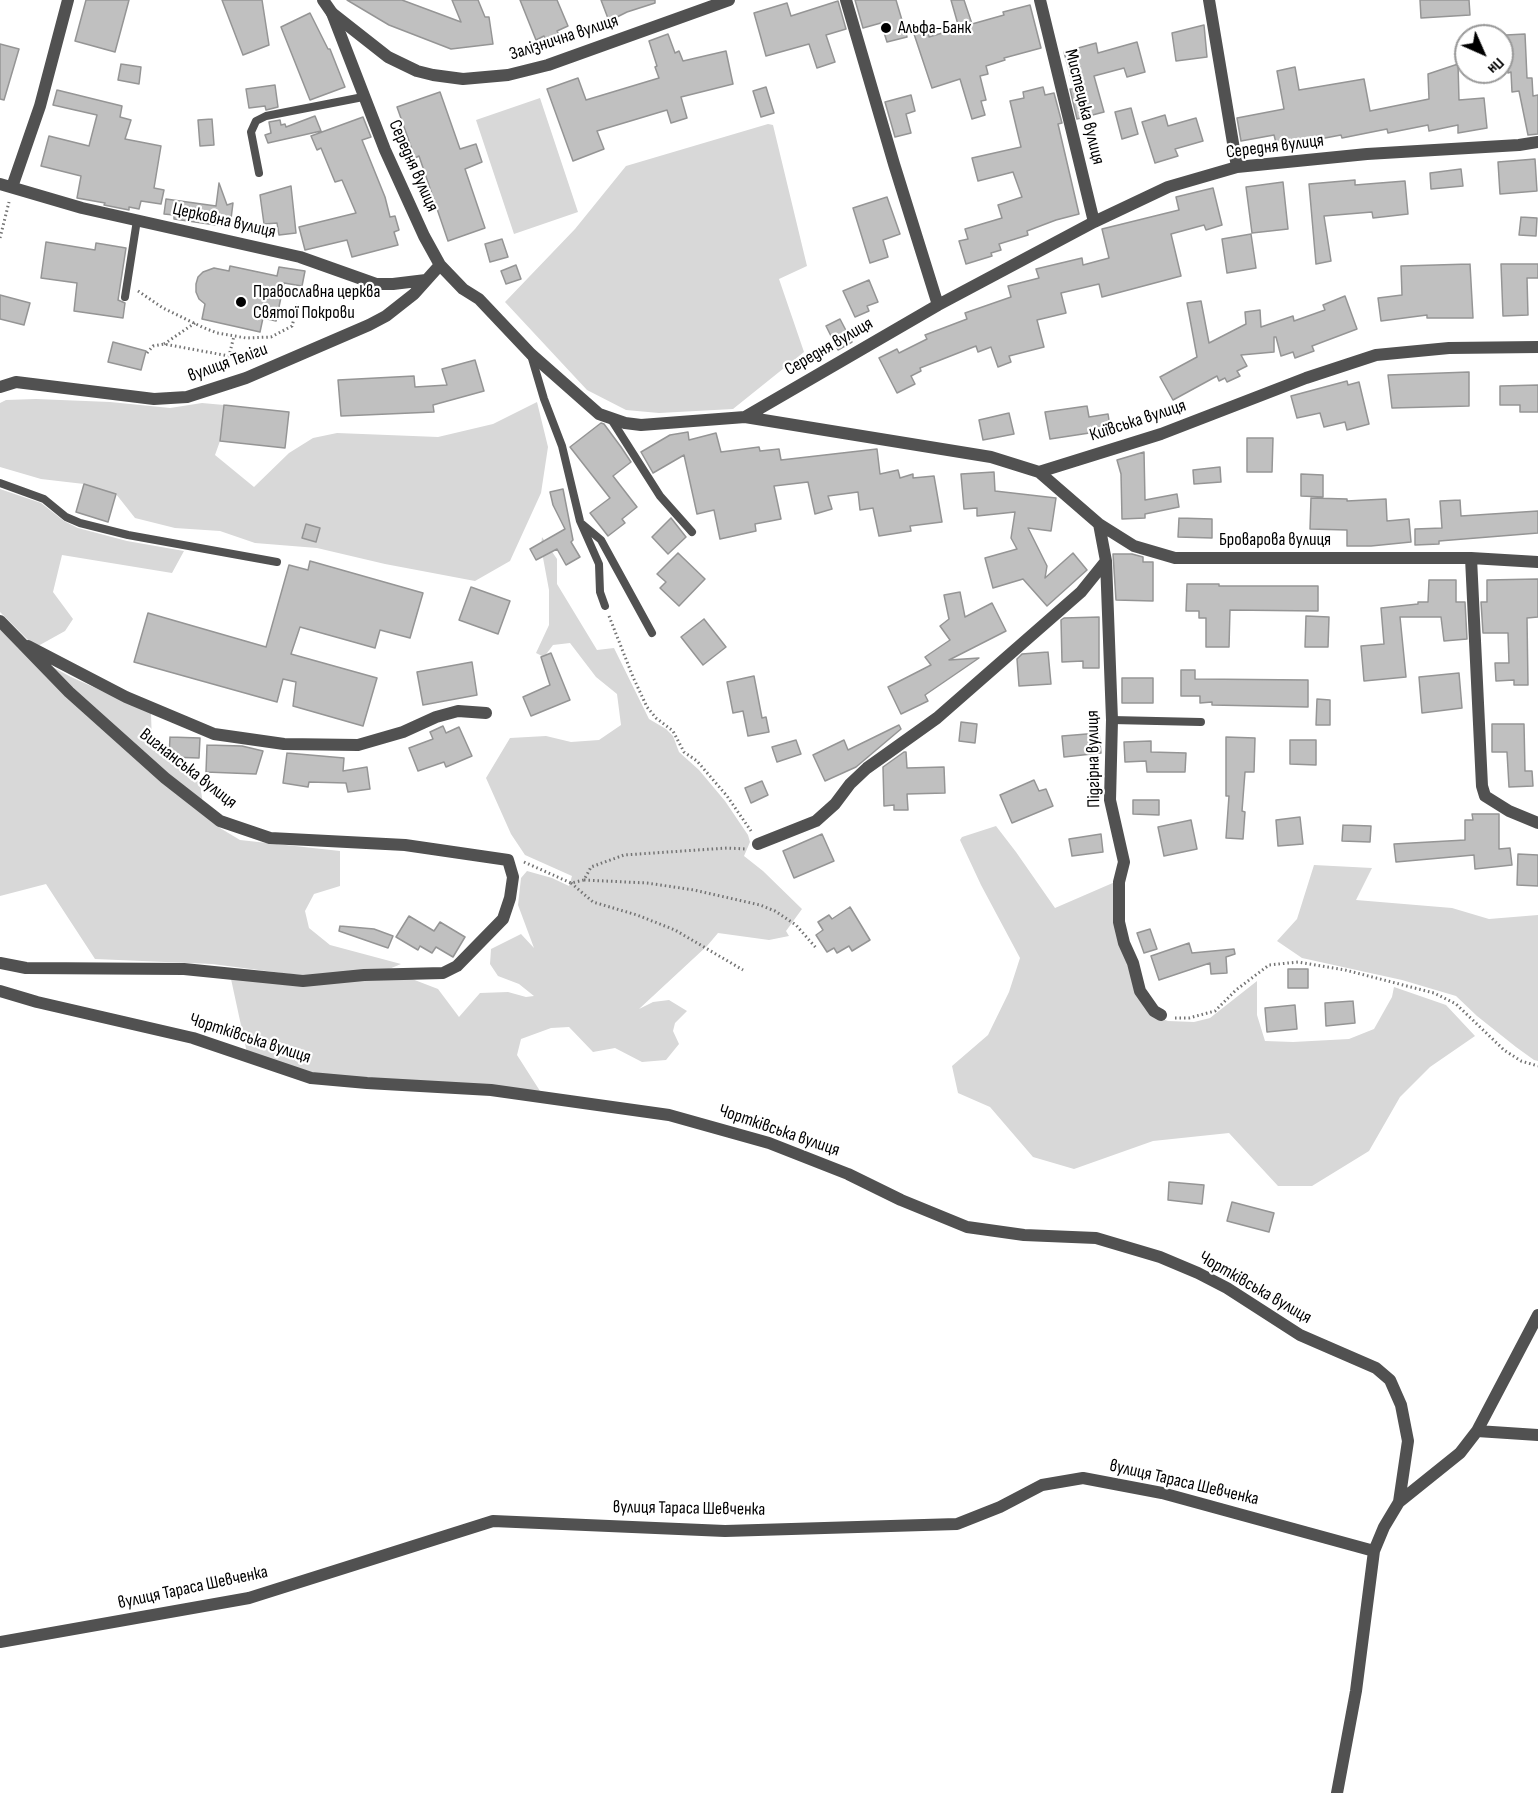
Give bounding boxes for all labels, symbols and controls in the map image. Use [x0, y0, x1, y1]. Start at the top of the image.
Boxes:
street label: Залізнична вулиця [507, 10, 621, 66]
place label: Альфа-Банк [898, 17, 971, 39]
marker: Альфа-Банк [879, 21, 893, 35]
north arrow [1454, 24, 1514, 84]
street label: Мистецька вулиця [1059, 47, 1109, 167]
text: Пн [1483, 53, 1508, 78]
street label: Середня вулиця [383, 117, 443, 215]
street label: Середня вулиця [1225, 130, 1325, 164]
street label: Церковна вулиця [170, 199, 278, 243]
place label: Православна церква Святої Покрови [253, 281, 380, 324]
marker: Православна церква Святої Покрови [234, 295, 248, 309]
street label: Середня вулиця [781, 313, 877, 381]
street label: вулиця Теліги [185, 339, 271, 387]
street label: Київська вулиця [1087, 395, 1189, 447]
street label: Броварова вулиця [1219, 529, 1331, 551]
street label: Підгірна вулиця [1082, 710, 1106, 808]
street label: Вигнанська вулиця [135, 724, 241, 814]
street label: Чортківська вулиця [187, 1009, 313, 1069]
street label: Чортківська вулиця [716, 1100, 842, 1162]
street label: Чортківська вулиця [1195, 1247, 1315, 1329]
street label: вулиця Тараса Шевченка [1107, 1455, 1261, 1511]
street label: вулиця Тараса Шевченка [613, 1497, 765, 1521]
street label: вулиця Тараса Шевченка [116, 1562, 270, 1614]

